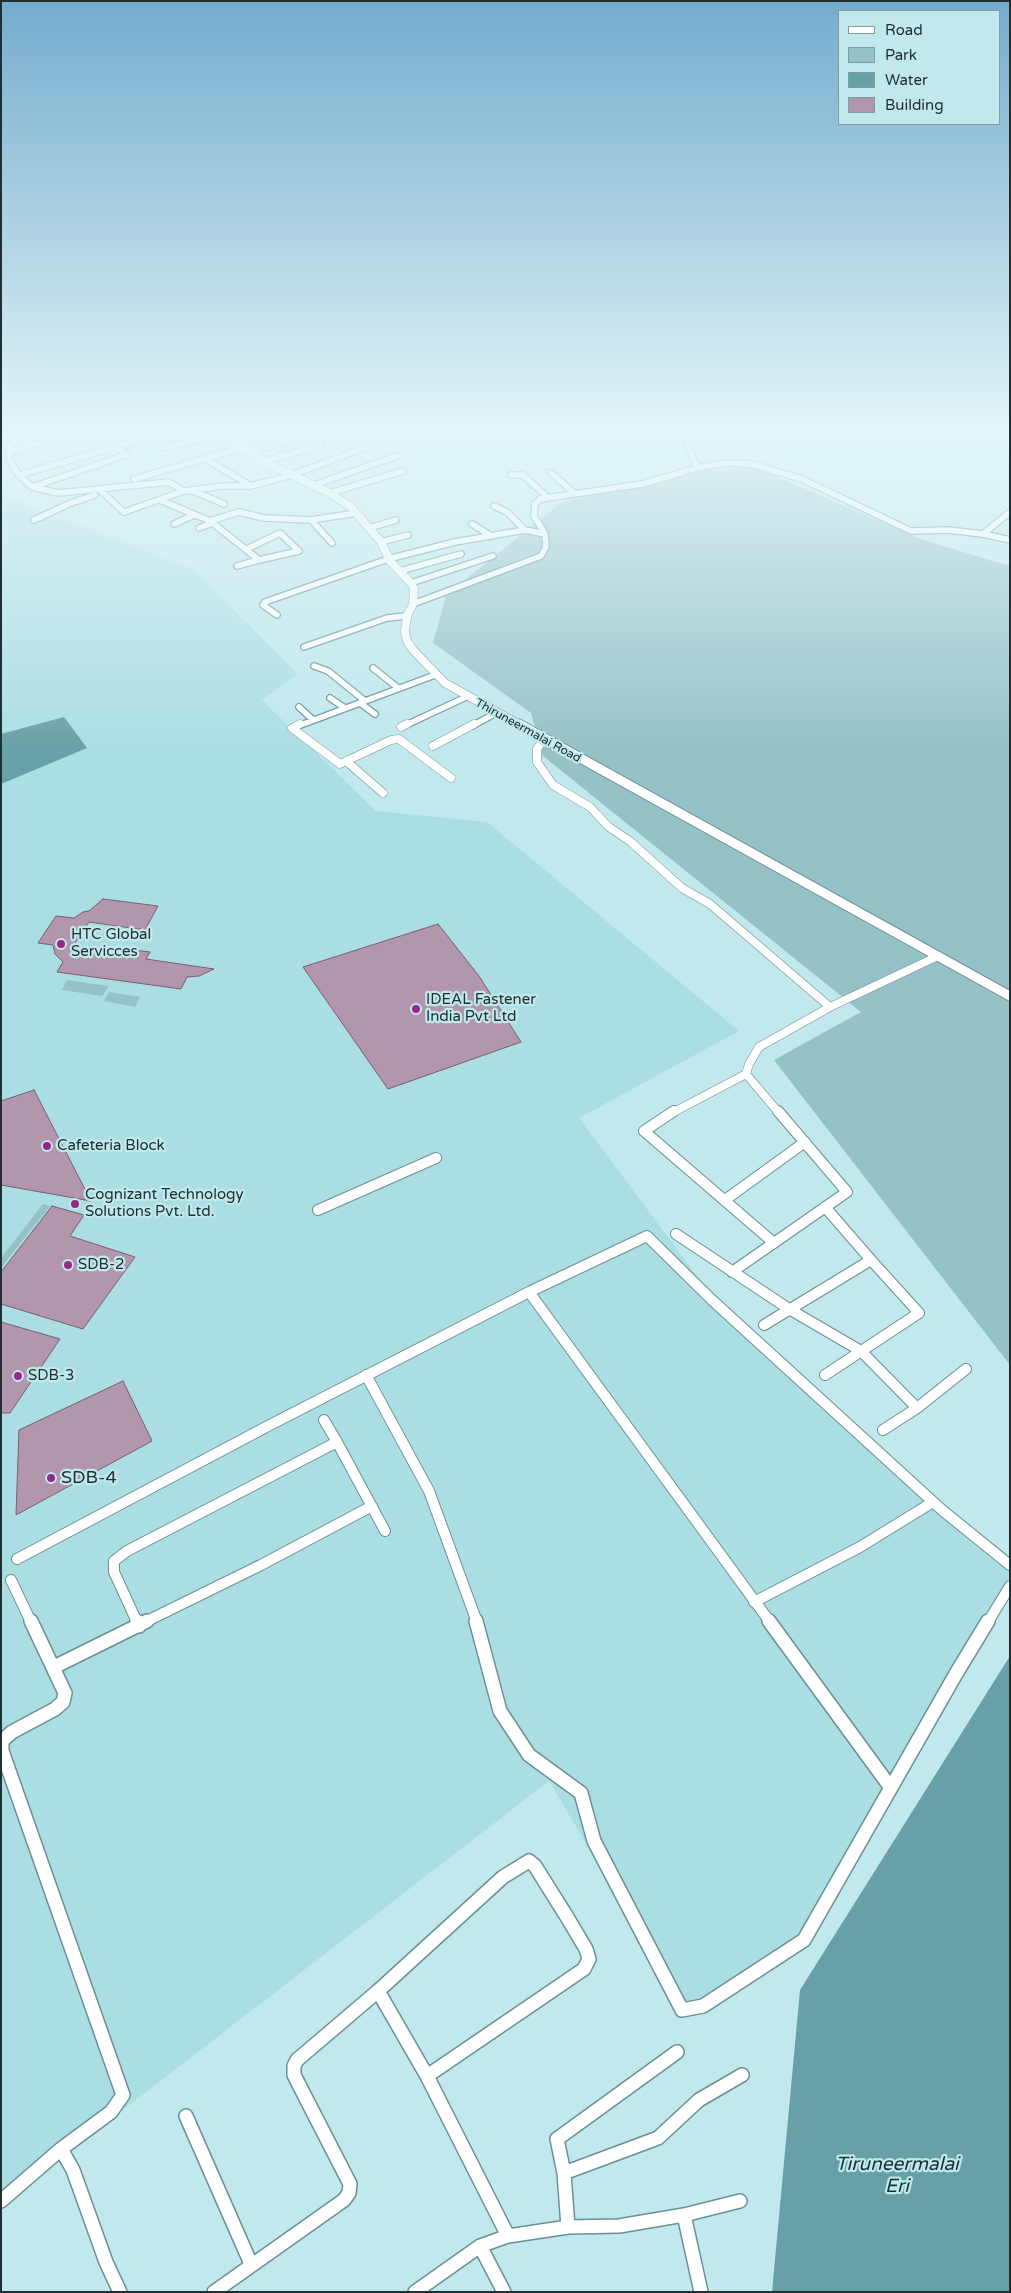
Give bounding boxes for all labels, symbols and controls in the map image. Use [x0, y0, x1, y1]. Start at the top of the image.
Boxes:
legend [838, 10, 1001, 125]
text: Road [885, 21, 923, 39]
text: Park [885, 46, 917, 64]
text: Water [885, 71, 928, 89]
text: Building [885, 96, 944, 114]
street label: Thiruneermalai Road [473, 696, 583, 766]
place label: HTC Global Servicces [71, 926, 151, 961]
marker: HTC Global Servicces [55, 938, 67, 950]
place label: IDEAL Fastener India Pvt Ltd [426, 991, 536, 1026]
marker: IDEAL Fastener India Pvt Ltd [410, 1003, 422, 1015]
place label: Cafeteria Block [57, 1137, 165, 1155]
marker: Cafeteria Block [41, 1140, 53, 1152]
place label: Cognizant Technology Solutions Pvt. Ltd. [85, 1186, 244, 1221]
marker: Cognizant Technology Solutions Pvt. Ltd. [69, 1198, 81, 1210]
place label: SDB-2 [78, 1256, 124, 1274]
marker: SDB-2 [62, 1259, 74, 1271]
place label: SDB-3 [28, 1367, 74, 1385]
marker: SDB-3 [12, 1370, 24, 1382]
place label: SDB-4 [61, 1467, 117, 1489]
marker: SDB-4 [45, 1472, 57, 1484]
water label: Tiruneermalai Eri [835, 2154, 959, 2198]

